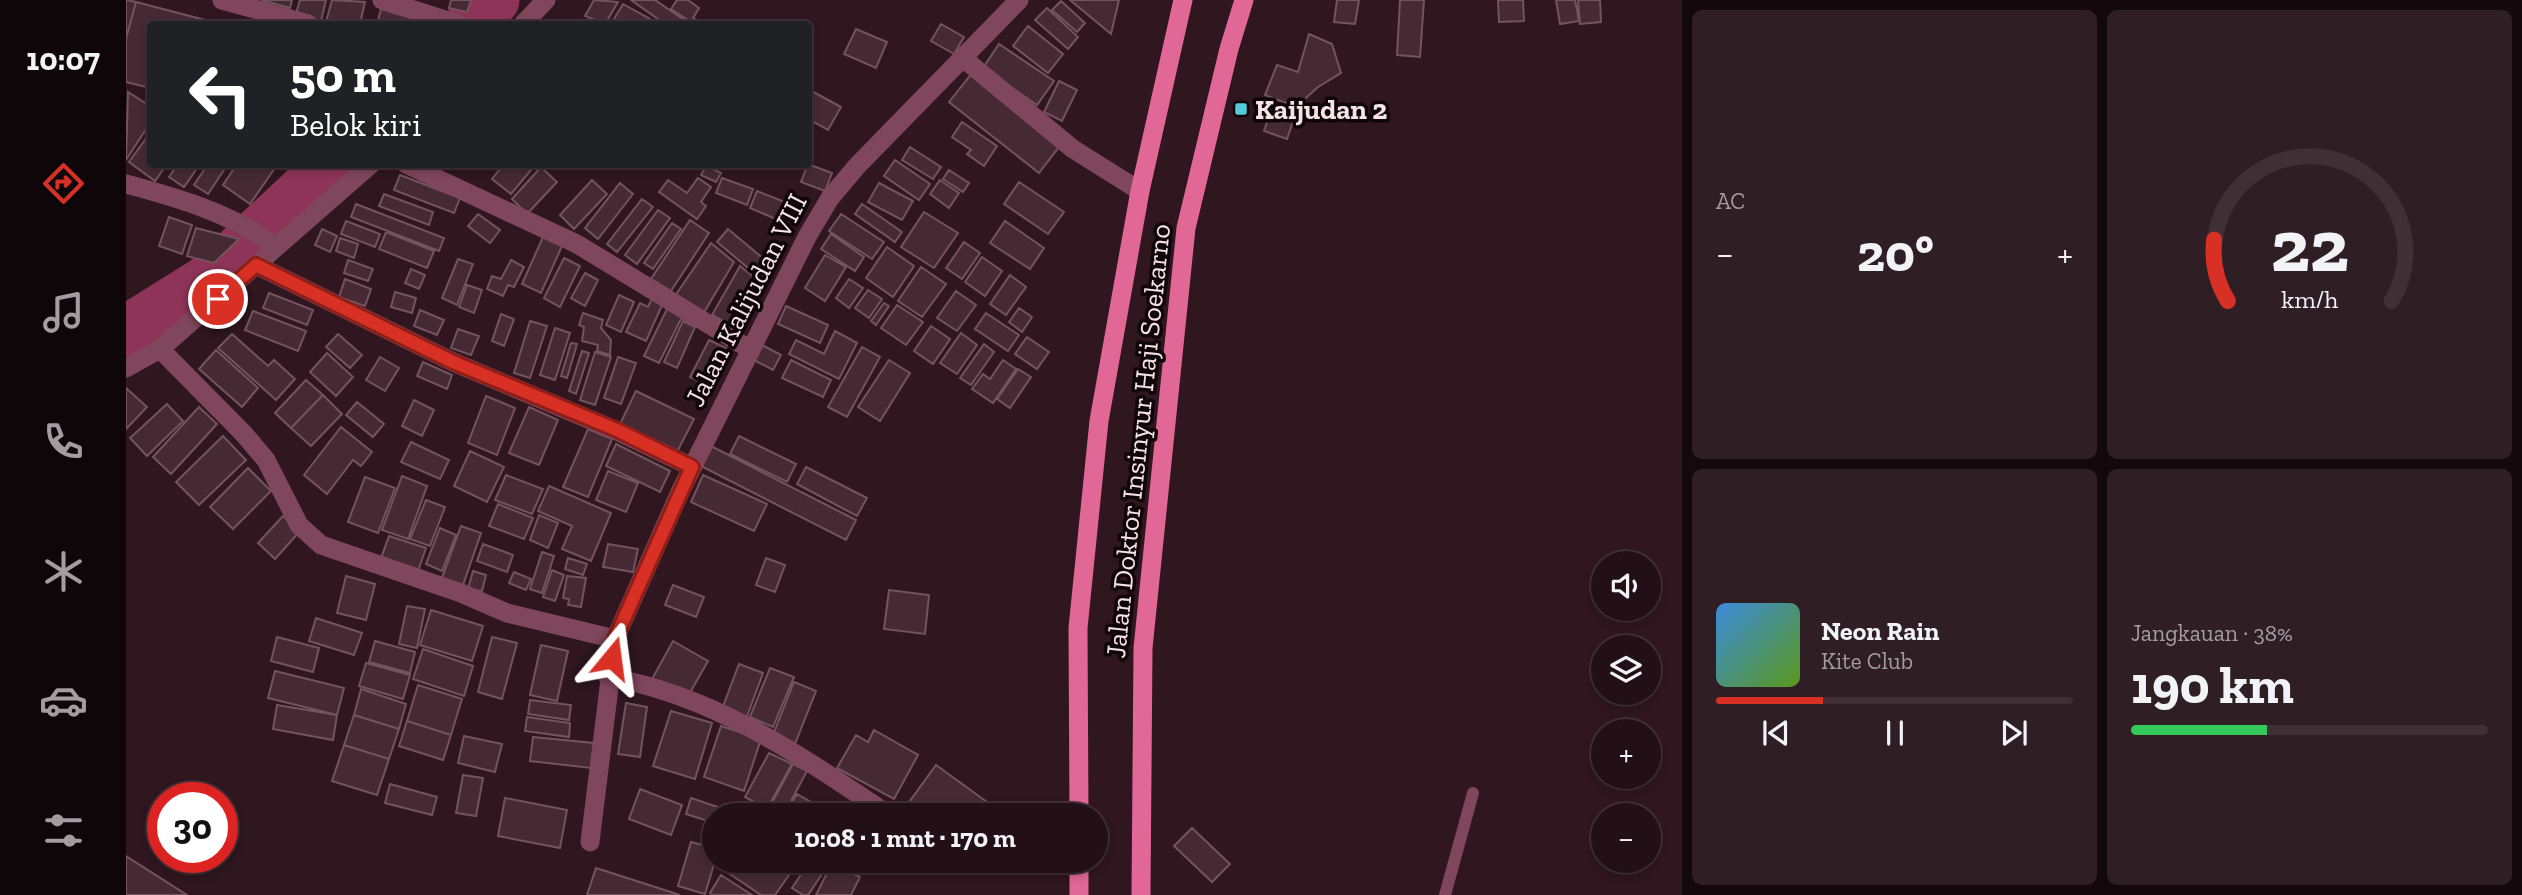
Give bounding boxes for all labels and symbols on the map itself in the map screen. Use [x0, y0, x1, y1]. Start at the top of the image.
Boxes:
place label: Kaijudan 2 [1255, 93, 1387, 126]
marker: Kaijudan 2 [1233, 101, 1249, 117]
street label: Jalan Kalijudan VIII [678, 188, 814, 412]
street label: Jalan Doktor Insinyur Haji Soekarno [1099, 222, 1177, 660]
pin [188, 269, 248, 329]
position arrow [575, 621, 649, 695]
speed limit sign: 30 [147, 782, 238, 873]

